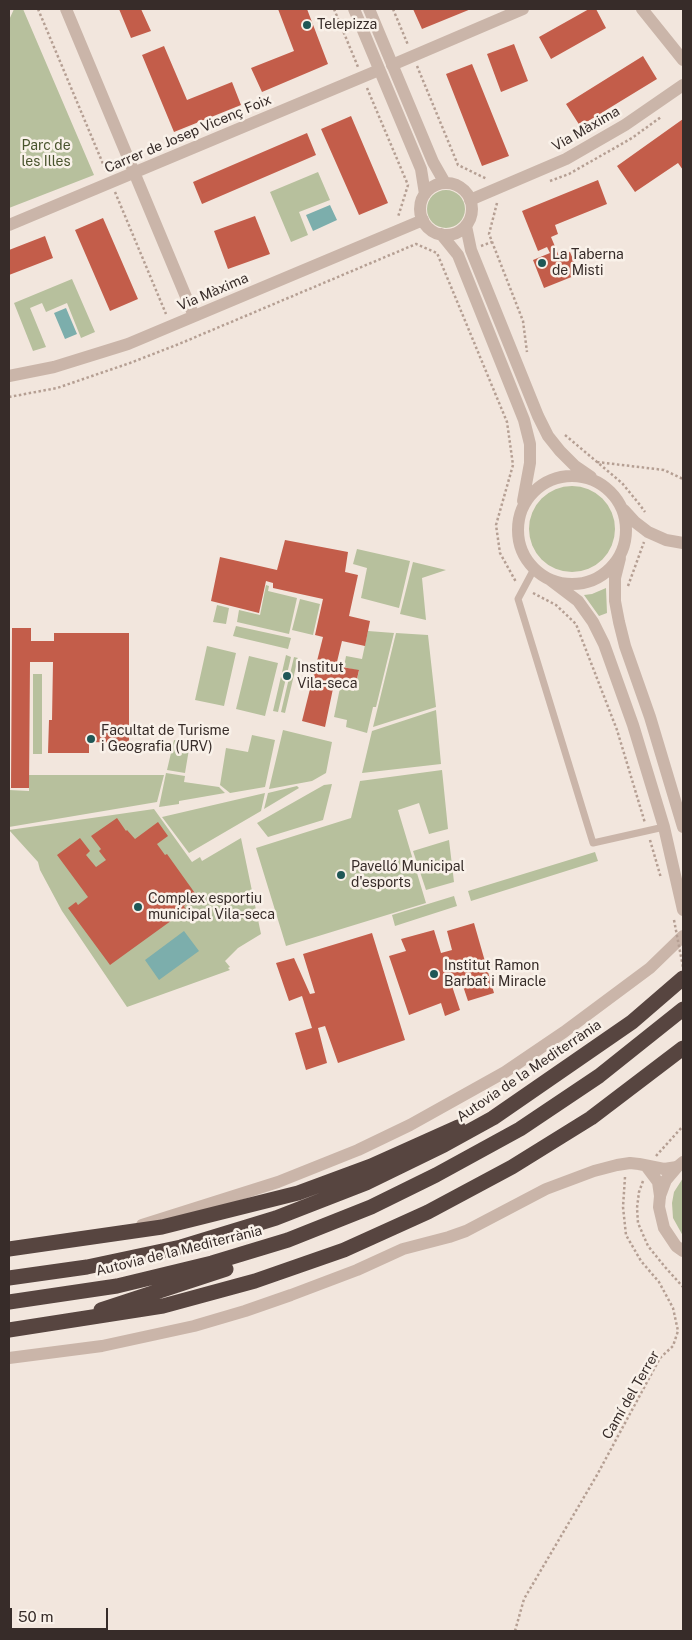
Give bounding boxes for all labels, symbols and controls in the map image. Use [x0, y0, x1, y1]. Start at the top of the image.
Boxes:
place label: Telepizza [317, 17, 377, 33]
marker: Telepizza [301, 19, 313, 31]
street label: Carrer de Josep Vicenç Foix [102, 91, 274, 177]
street label: Via Màxima [549, 103, 623, 155]
park label: Parc de les Illes [21, 138, 71, 170]
place label: La Taberna de Misti [552, 247, 624, 280]
marker: La Taberna de Misti [536, 257, 548, 269]
street label: Via Màxima [175, 270, 251, 314]
place label: Institut Vila-seca [297, 660, 357, 692]
marker: Institut Vila-seca [281, 670, 293, 682]
place label: Facultat de Turisme i Geografia (URV) [101, 723, 230, 756]
marker: Facultat de Turisme i Geografia (URV) [85, 733, 97, 745]
place label: Pavelló Municipal d'esports [351, 859, 465, 892]
marker: Pavelló Municipal d'esports [335, 869, 347, 881]
place label: Complex esportiu municipal Vila-seca [148, 891, 275, 924]
marker: Complex esportiu municipal Vila-seca [132, 901, 144, 913]
place label: Institut Ramon Barbat i Miracle [444, 958, 546, 990]
marker: Institut Ramon Barbat i Miracle [428, 968, 440, 980]
street label: Autovia de la Mediterrània [454, 1016, 604, 1126]
street label: Autovia de la Mediterrània [94, 1222, 264, 1280]
street label: Camí del Terrer [599, 1348, 663, 1442]
scale bar [12, 1598, 110, 1630]
text: 50 m [18, 1608, 53, 1625]

